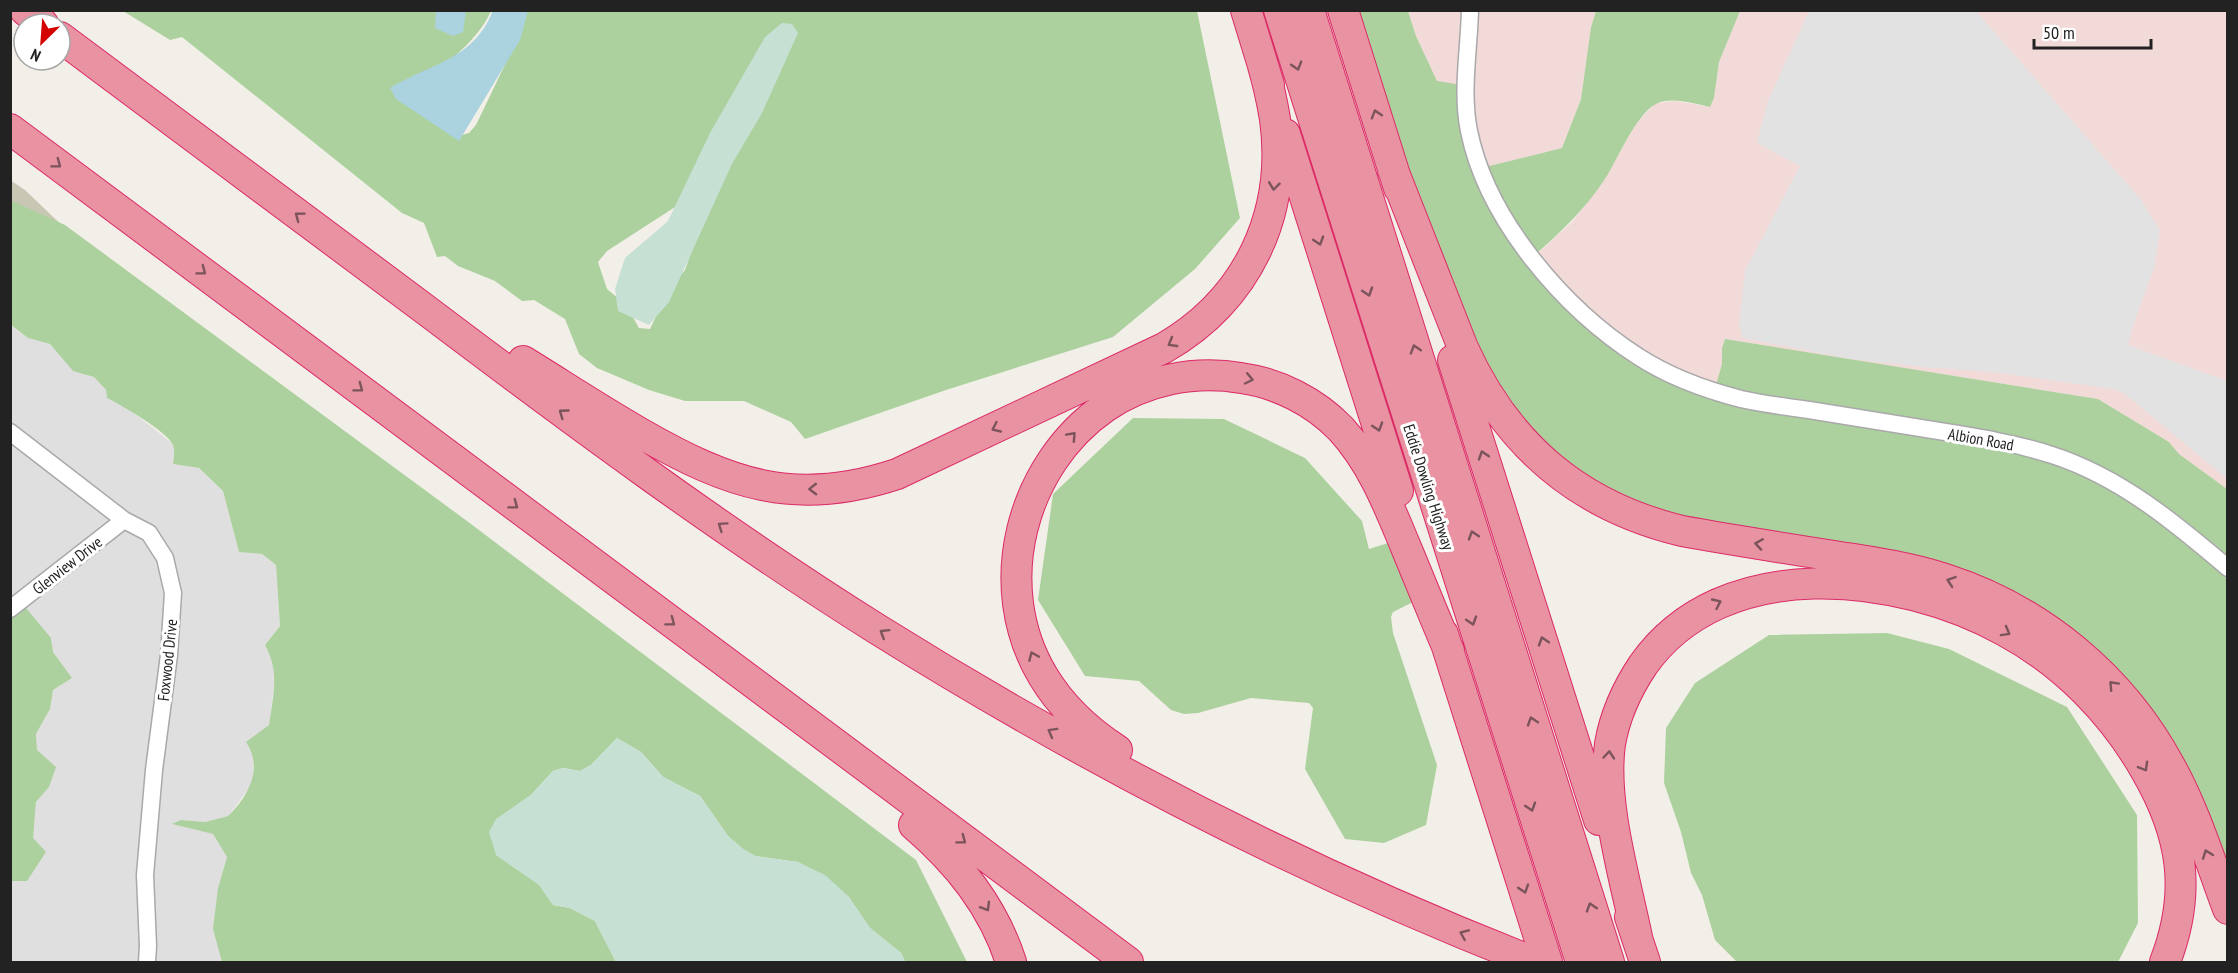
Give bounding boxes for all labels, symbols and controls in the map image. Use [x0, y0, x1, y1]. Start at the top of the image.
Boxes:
north arrow [12, 12, 72, 72]
scale bar [2034, 12, 2151, 50]
text: 50 m [2043, 21, 2075, 44]
text: N [28, 45, 44, 66]
one-way arrow [1289, 60, 1302, 71]
one-way arrow [1371, 109, 1383, 120]
one-way arrow [51, 156, 62, 167]
one-way arrow [1269, 181, 1281, 190]
one-way arrow [295, 212, 306, 223]
one-way arrow [1312, 235, 1324, 246]
one-way arrow [196, 264, 207, 275]
one-way arrow [1361, 286, 1373, 297]
one-way arrow [1168, 336, 1178, 347]
one-way arrow [1409, 344, 1422, 355]
one-way arrow [1244, 372, 1254, 385]
one-way arrow [352, 381, 363, 392]
one-way arrow [558, 409, 569, 420]
one-way arrow [991, 420, 1002, 432]
one-way arrow [1371, 421, 1383, 432]
street label: Eddie Dowling Highway [1399, 422, 1459, 552]
street label: Albion Road [1947, 423, 2015, 455]
one-way arrow [1064, 432, 1075, 443]
one-way arrow [1478, 450, 1491, 461]
one-way arrow [809, 483, 818, 496]
one-way arrow [508, 498, 519, 509]
one-way arrow [717, 522, 728, 533]
one-way arrow [1468, 530, 1480, 541]
street label: Glenview Drive [28, 532, 106, 598]
one-way arrow [1755, 538, 1764, 550]
one-way arrow [1946, 575, 1957, 588]
one-way arrow [1711, 599, 1722, 611]
one-way arrow [664, 615, 675, 626]
one-way arrow [1465, 615, 1477, 626]
street label: Foxwood Drive [153, 618, 181, 702]
one-way arrow [2000, 625, 2010, 636]
one-way arrow [880, 629, 890, 641]
one-way arrow [1537, 636, 1550, 647]
one-way arrow [1028, 651, 1040, 662]
one-way arrow [2109, 682, 2120, 692]
one-way arrow [1526, 716, 1539, 727]
one-way arrow [1048, 728, 1058, 739]
one-way arrow [1602, 751, 1615, 760]
one-way arrow [2136, 761, 2148, 771]
one-way arrow [1524, 801, 1536, 812]
one-way arrow [955, 832, 966, 843]
one-way arrow [2202, 849, 2215, 860]
one-way arrow [1517, 883, 1529, 894]
one-way arrow [979, 901, 990, 911]
one-way arrow [1586, 902, 1598, 913]
one-way arrow [1459, 929, 1470, 941]

